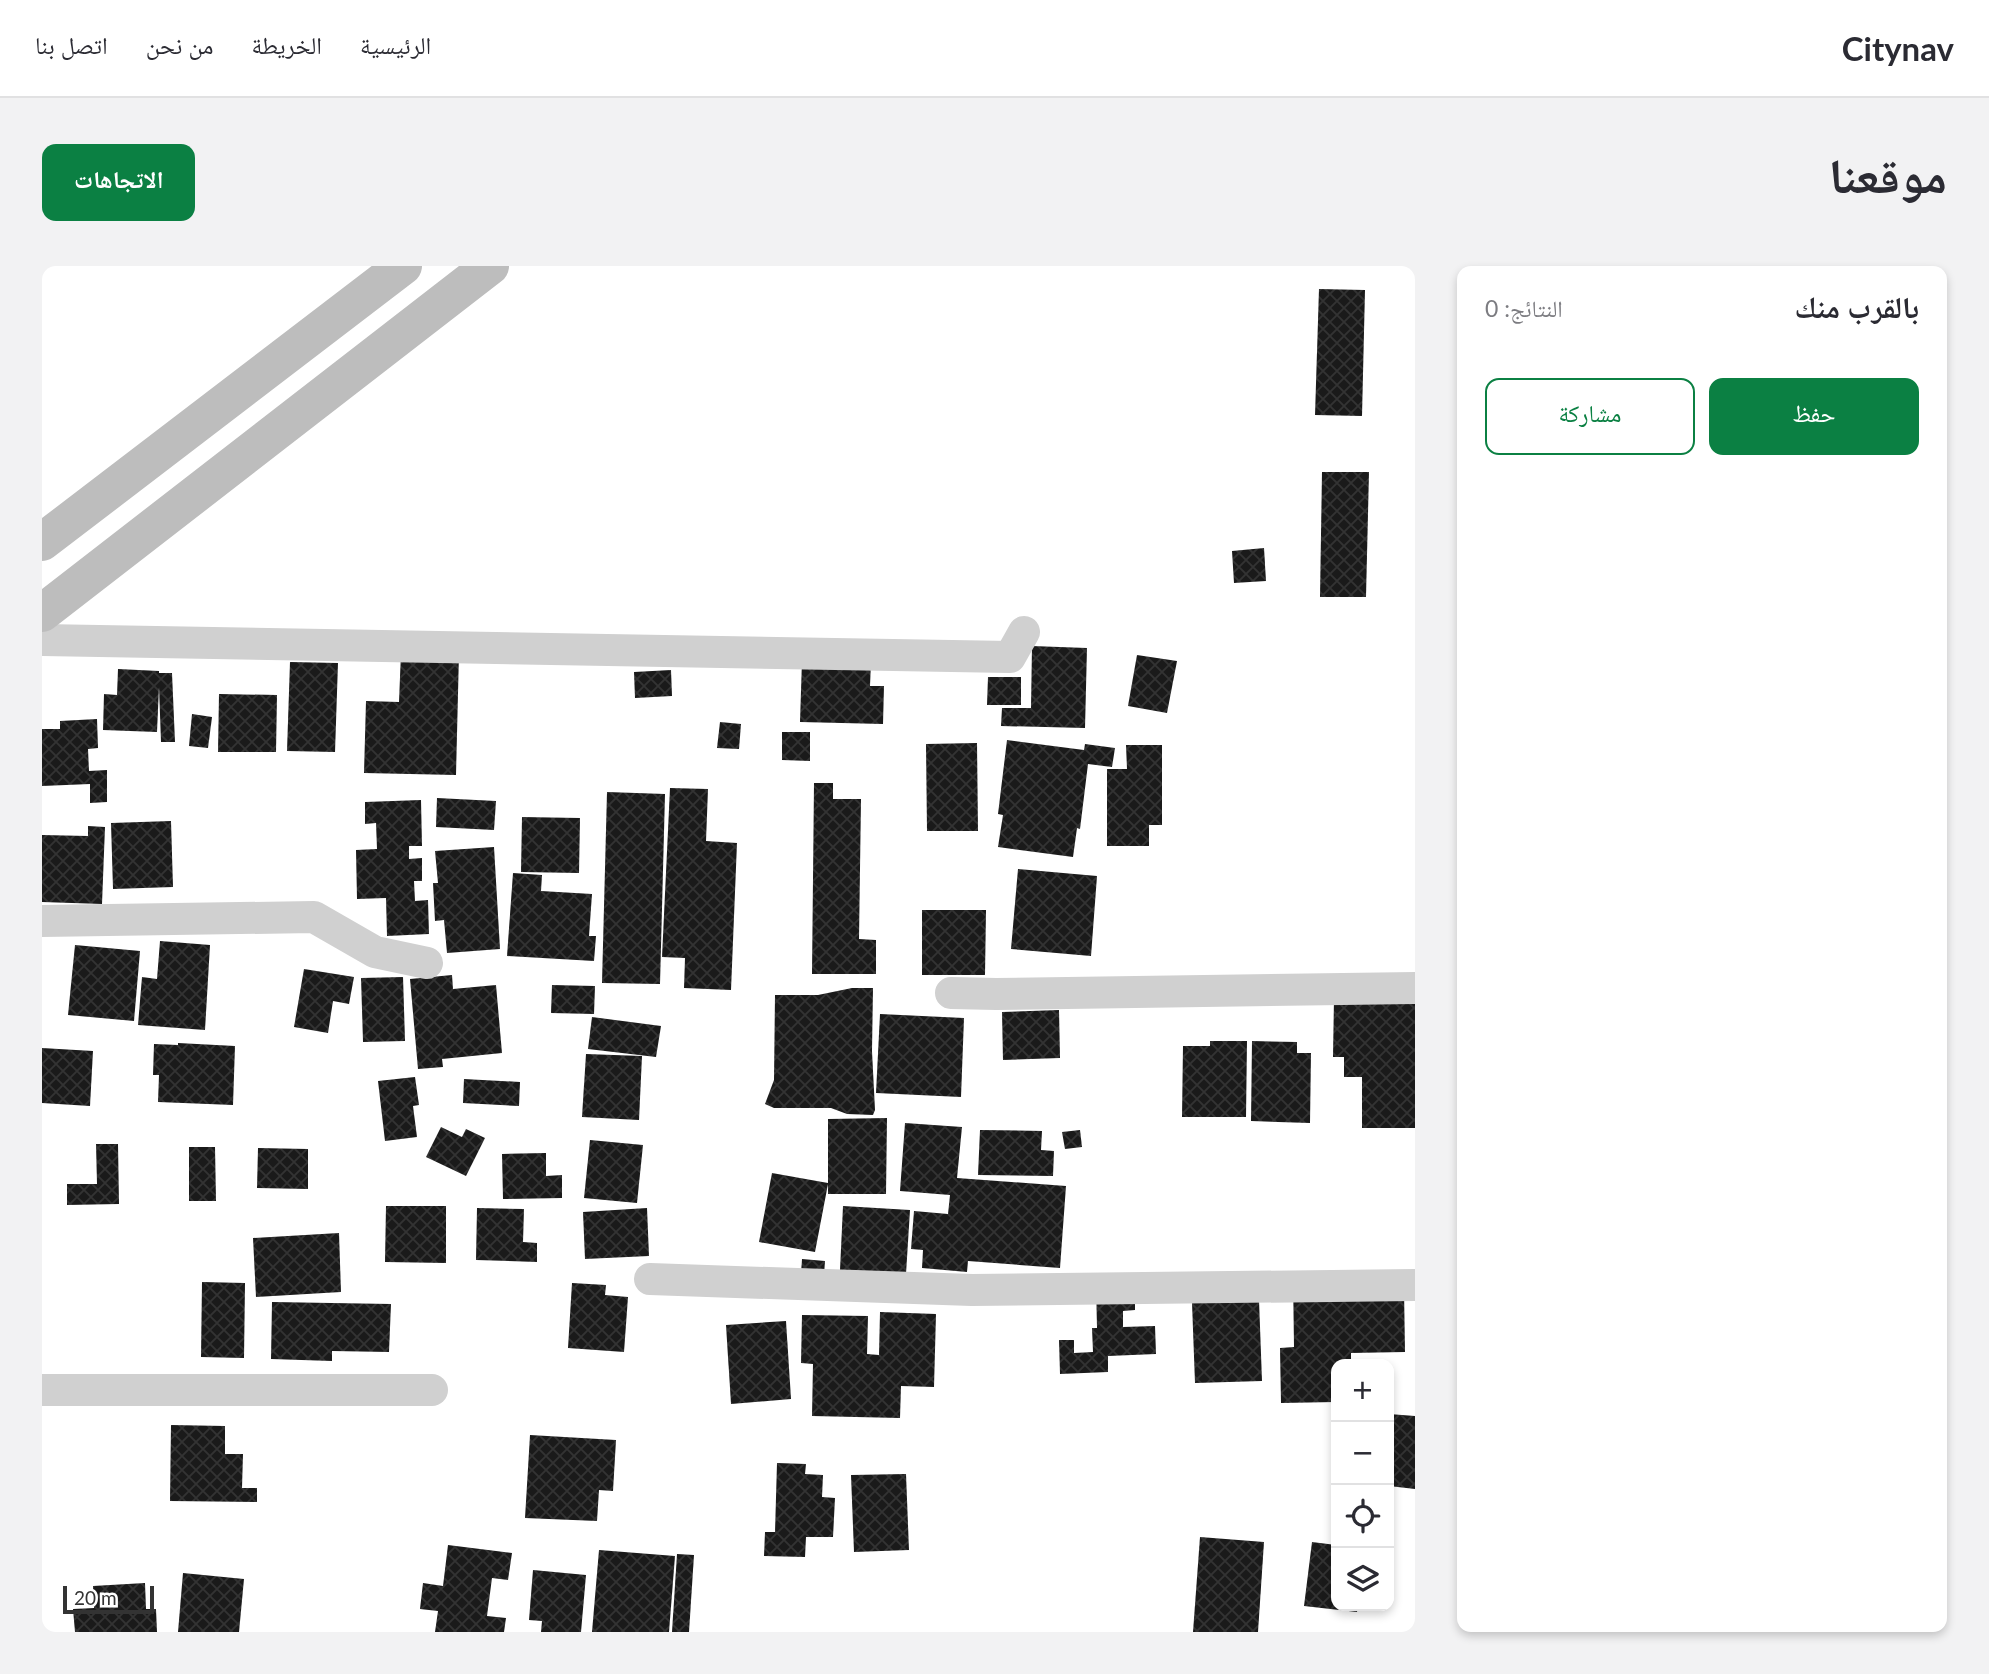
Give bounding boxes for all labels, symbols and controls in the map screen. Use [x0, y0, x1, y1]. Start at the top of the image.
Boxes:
text: Citynav [1842, 28, 1954, 68]
text: اتصل بنا [35, 30, 108, 59]
text: من نحن [146, 30, 213, 59]
text: الخريطة [251, 30, 322, 59]
text: الرئيسية [360, 30, 431, 59]
button: الاتجاهات [42, 144, 195, 221]
text: موقعنا [1829, 145, 1947, 203]
text: بالقرب منك [1795, 288, 1919, 324]
text: النتائج: 0 [1485, 294, 1563, 322]
button: مشاركة [1485, 378, 1695, 455]
button: حفظ [1709, 378, 1919, 455]
map controls [1331, 1359, 1394, 1611]
button: + [1331, 1359, 1394, 1422]
button: − [1331, 1422, 1394, 1485]
button: locate [1331, 1485, 1394, 1548]
button: layers [1331, 1548, 1394, 1611]
scale bar [63, 1583, 154, 1615]
text: 20 m [74, 1586, 117, 1609]

